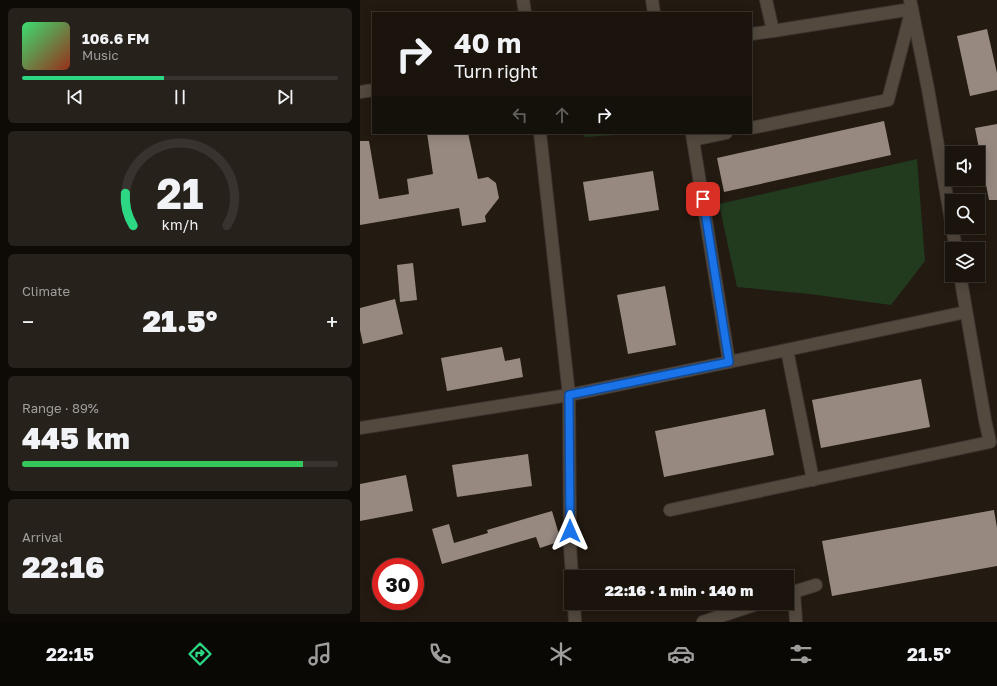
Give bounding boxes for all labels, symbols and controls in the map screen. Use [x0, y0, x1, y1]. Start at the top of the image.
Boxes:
text: 40 m [454, 26, 521, 59]
icon: right [388, 28, 440, 80]
text: 106.6 FM [82, 29, 149, 47]
text: Music [82, 47, 119, 63]
text: Turn right [454, 60, 538, 82]
icon: previous [64, 86, 86, 108]
icon: pause [169, 86, 191, 108]
icon: next [274, 86, 296, 108]
icon: left [509, 104, 531, 126]
icon: ahead [551, 104, 573, 126]
icon: right [593, 104, 615, 126]
map controls [945, 146, 985, 282]
button: sound [945, 146, 985, 186]
text: 21 [157, 168, 203, 218]
pin [686, 182, 720, 216]
icon: arrive [692, 188, 714, 210]
button: search [945, 194, 985, 234]
text: km/h [162, 216, 198, 233]
button: layers [945, 242, 985, 282]
text: Climate [22, 283, 70, 299]
text: 21.5° [143, 303, 217, 339]
text: − [22, 308, 34, 335]
text: + [326, 308, 338, 335]
text: Range · 89% [22, 400, 99, 416]
text: 445 km [22, 420, 130, 456]
position arrow [549, 510, 591, 552]
text: Arrival [22, 529, 63, 545]
text: 22:16 [22, 549, 104, 585]
speed limit sign: 30 [372, 558, 424, 610]
text: 22:16 · 1 min · 140 m [605, 581, 753, 599]
icon: directions [186, 640, 214, 668]
icon: music [306, 640, 334, 668]
icon: phone [426, 640, 454, 668]
icon: climate [547, 640, 575, 668]
icon: car [667, 640, 695, 668]
icon: filters [787, 640, 815, 668]
text: 22:15 [46, 643, 94, 665]
text: 21.5° [907, 643, 951, 665]

